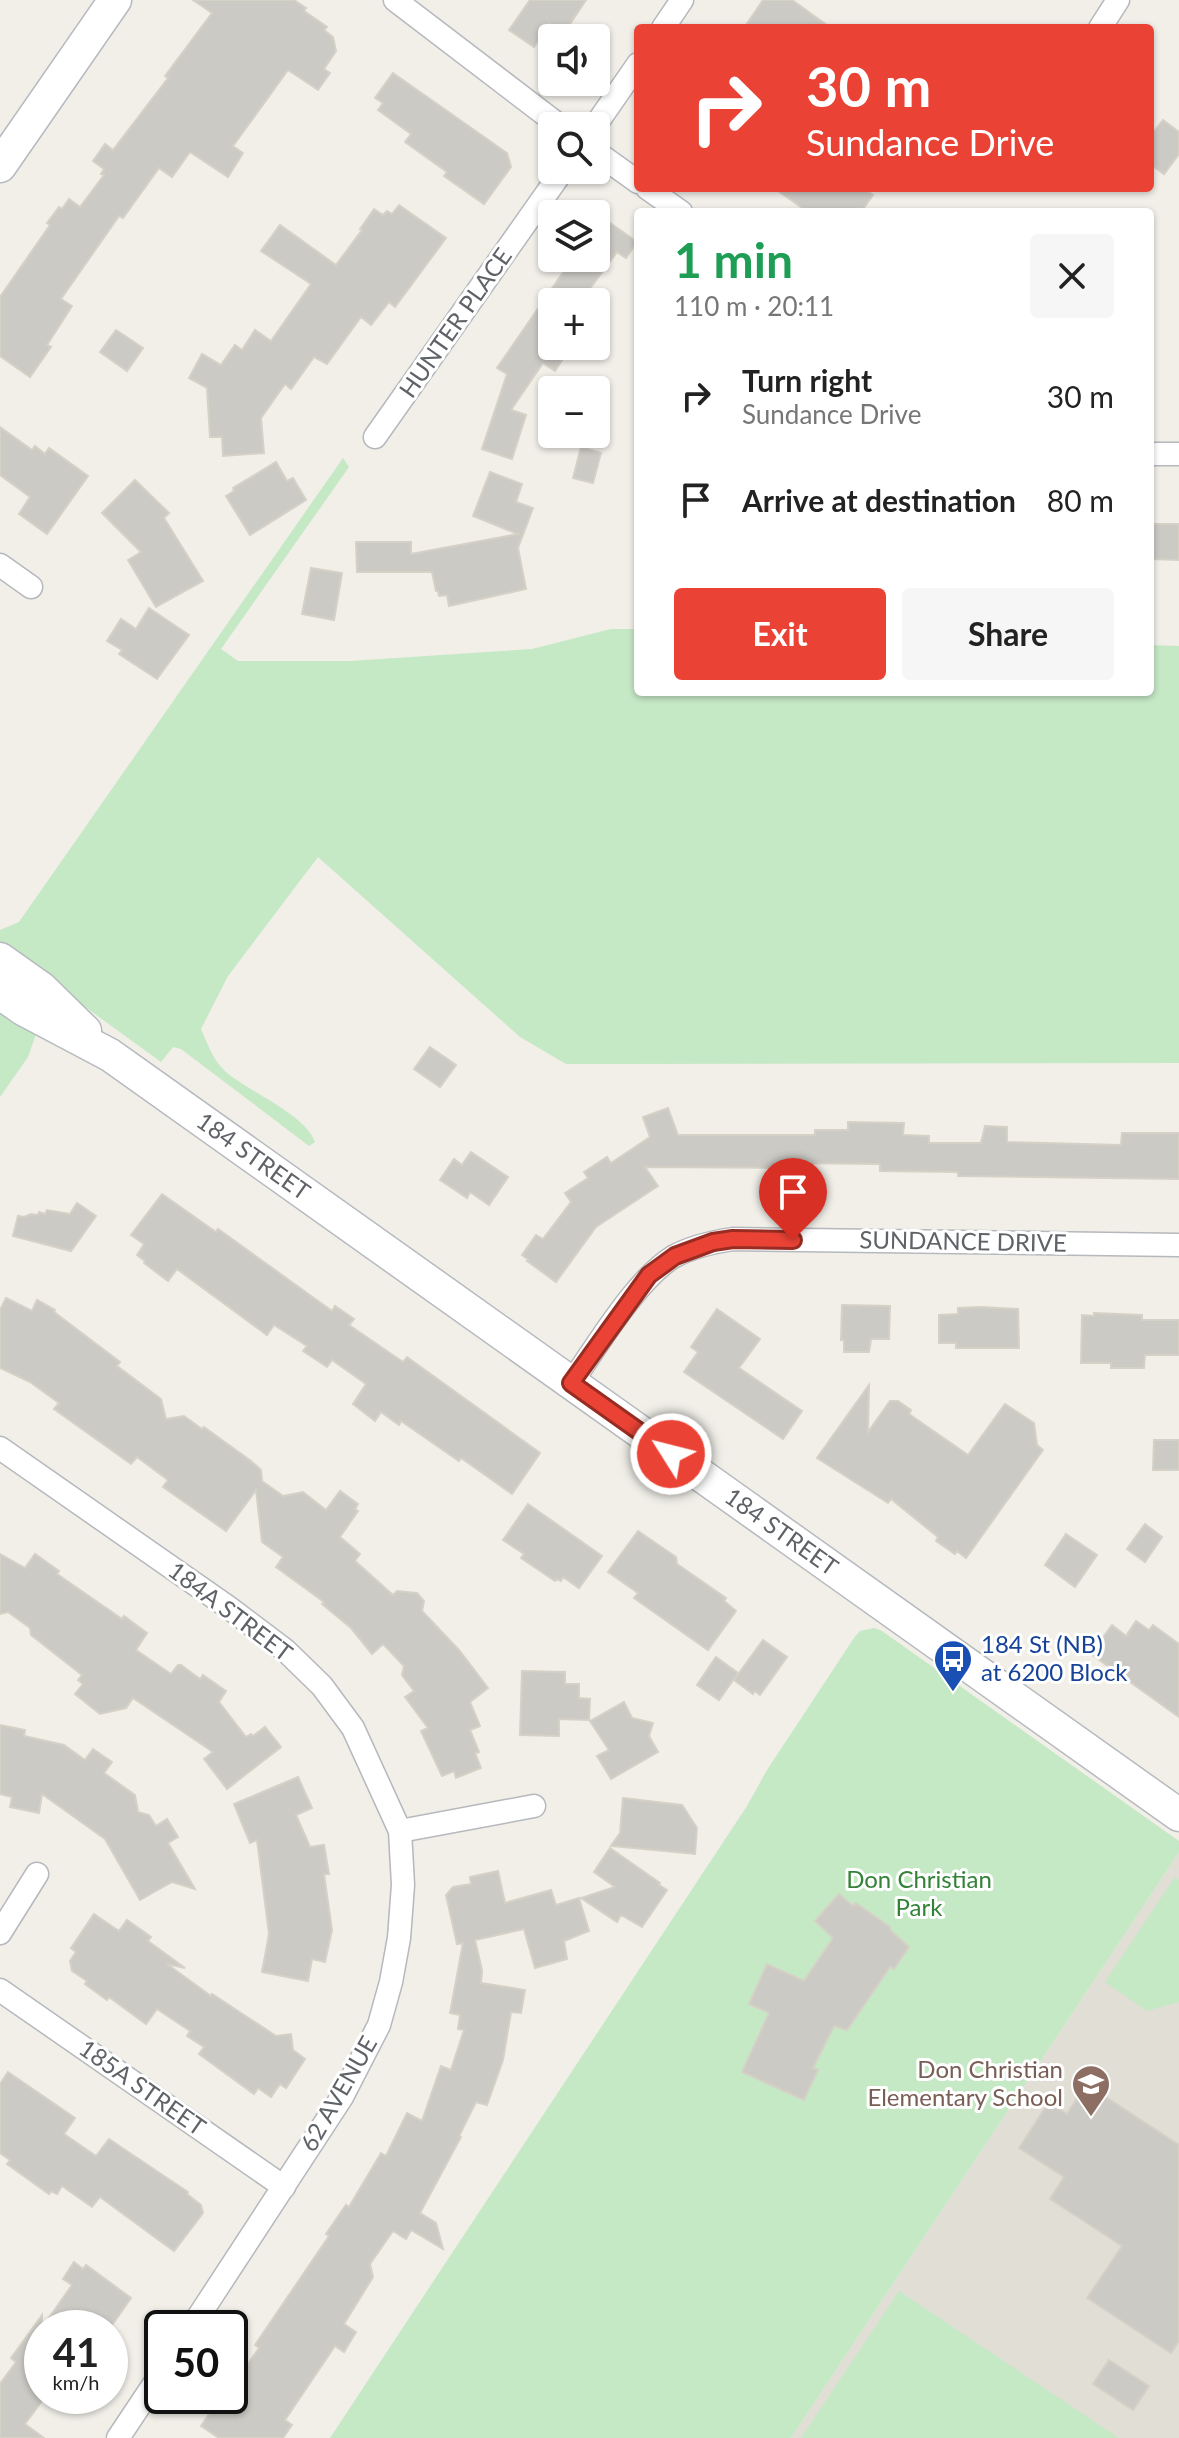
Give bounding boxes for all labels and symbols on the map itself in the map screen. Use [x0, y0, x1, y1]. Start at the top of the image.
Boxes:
street label: HUNTER PLACE [392, 242, 517, 403]
street label: 184 STREET [192, 1105, 316, 1206]
pin [759, 1158, 827, 1240]
street label: SUNDANCE DRIVE [859, 1224, 1067, 1257]
position arrow [629, 1412, 713, 1496]
street label: 184 STREET [720, 1481, 844, 1581]
street label: 184A STREET [163, 1555, 299, 1667]
place label: 184 St (NB) at 6200 Block [981, 1629, 1128, 1686]
bus stop icon: 184 St (NB) at 6200 Block [932, 1638, 974, 1693]
park label: Don Christian Park [846, 1864, 992, 1921]
street label: 62 AVENUE [293, 2031, 382, 2156]
street label: 185A STREET [74, 2033, 212, 2141]
place label: Don Christian Elementary School [867, 2054, 1063, 2111]
school or university icon: Don Christian Elementary School [1070, 2063, 1112, 2118]
speed limit sign: 50 [144, 2310, 248, 2414]

